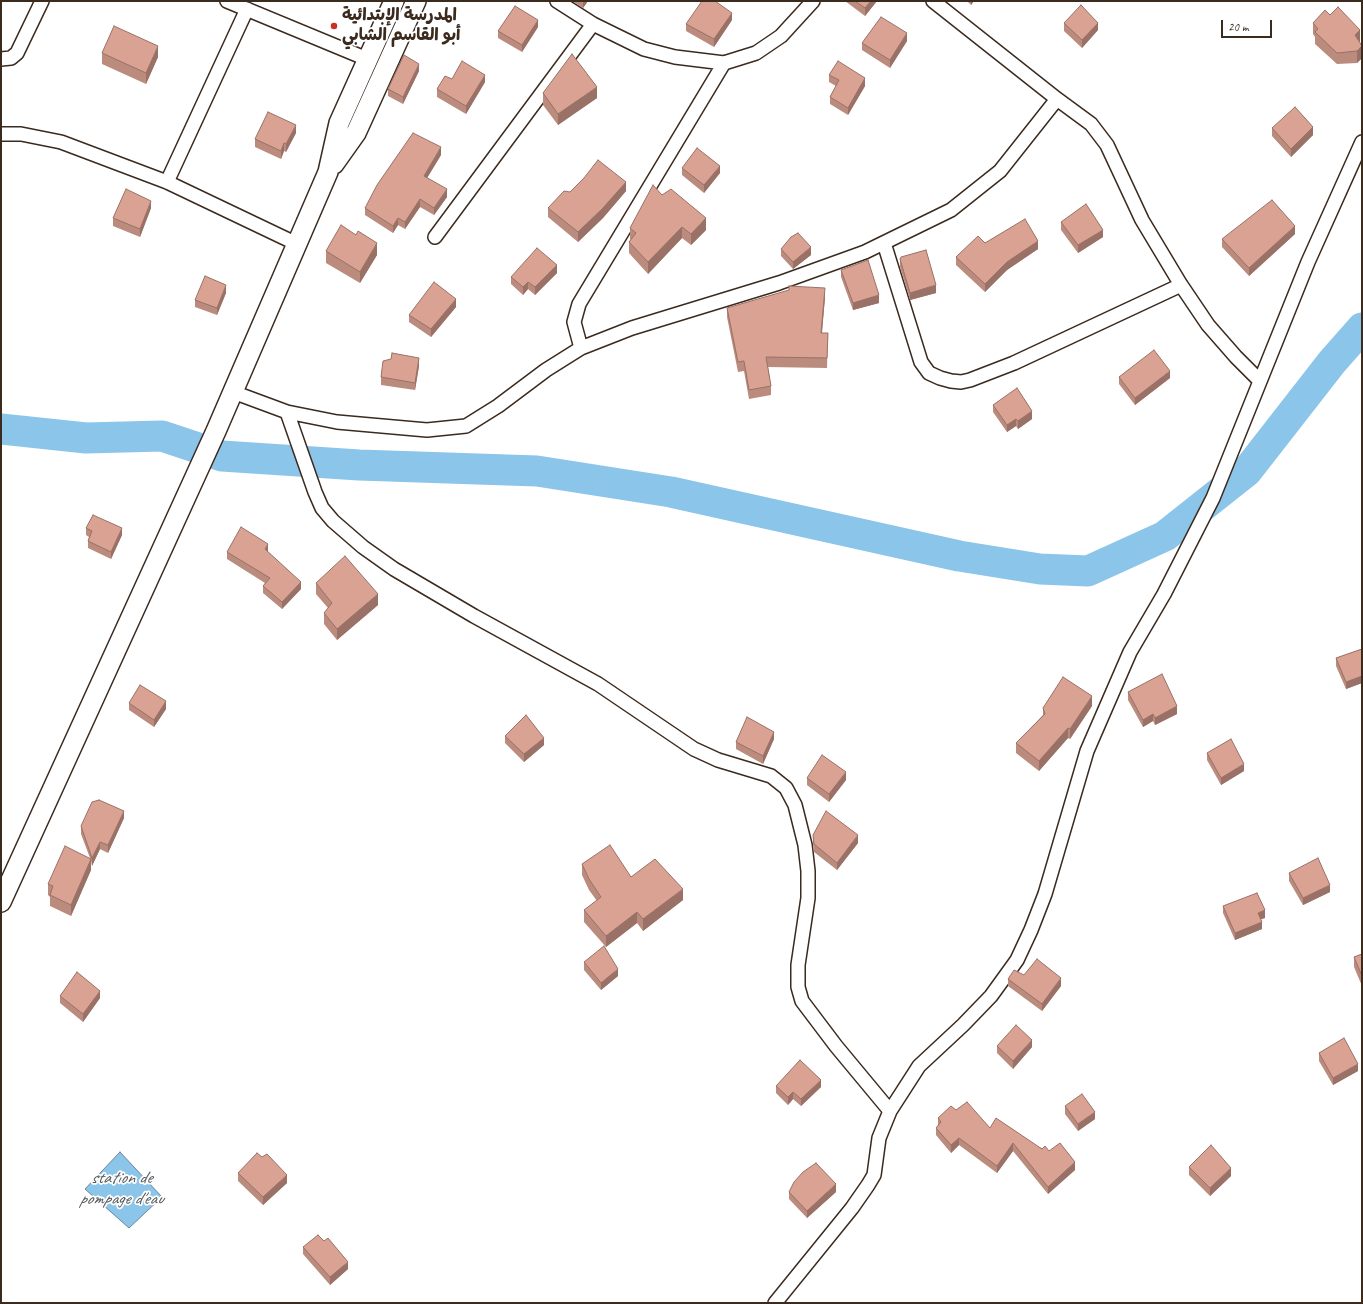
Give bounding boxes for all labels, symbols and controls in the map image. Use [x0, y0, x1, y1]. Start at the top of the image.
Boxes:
place label: المدرسة الإبتدائية أبو القاسم الشابي [342, 6, 460, 46]
scale bar [1223, 12, 1274, 38]
text: 20 m [1228, 19, 1248, 35]
marker: المدرسة الإبتدائية أبو القاسم الشابي [329, 21, 339, 31]
water label: station de pompage d'eau [79, 1167, 163, 1210]

